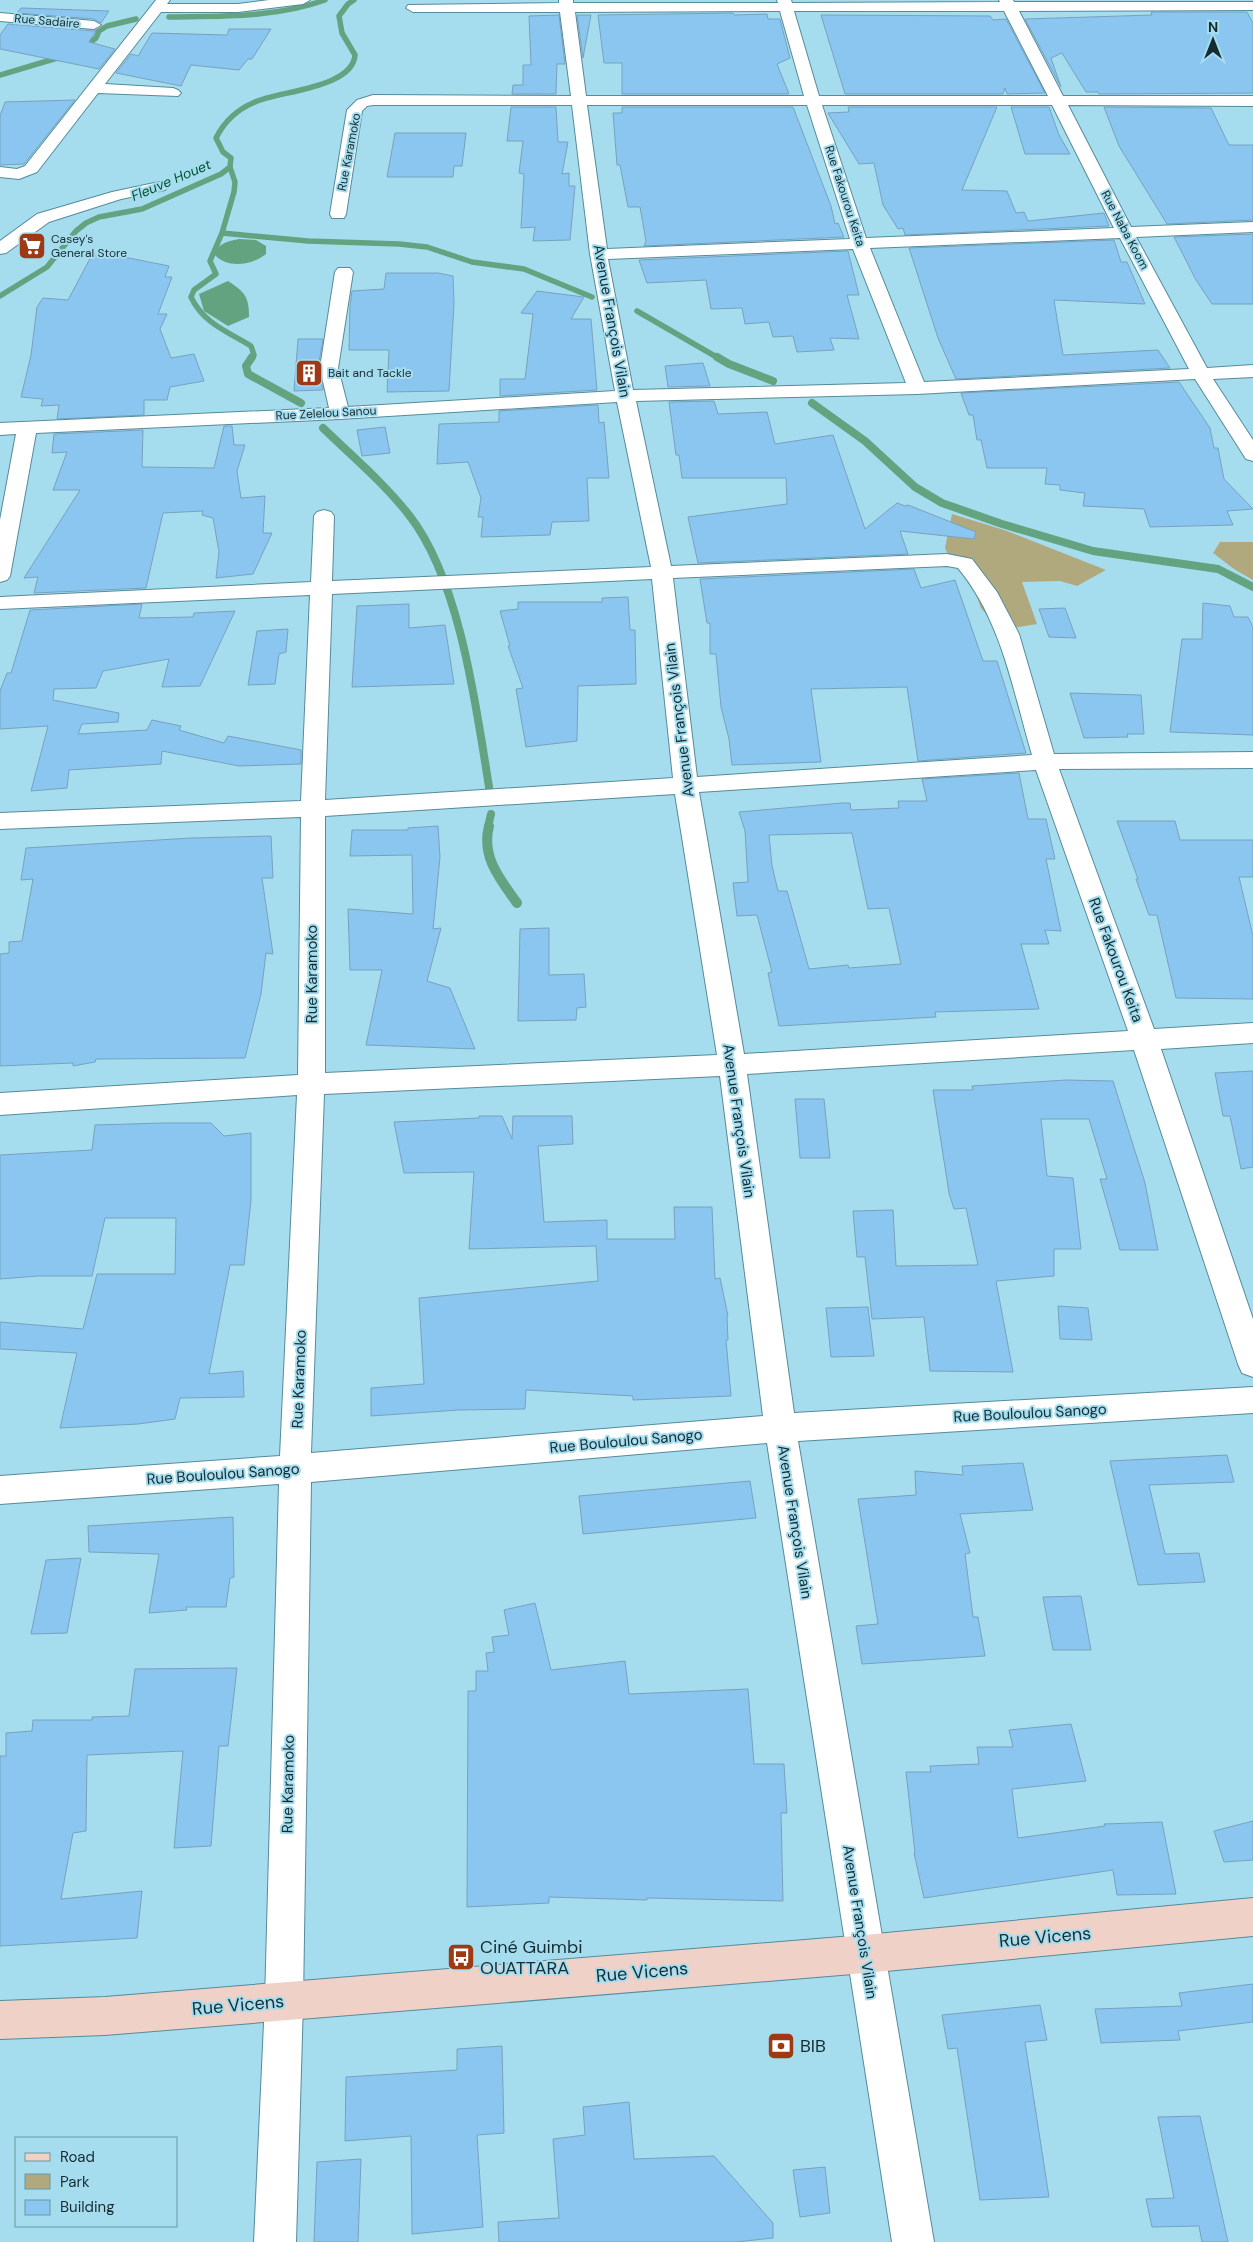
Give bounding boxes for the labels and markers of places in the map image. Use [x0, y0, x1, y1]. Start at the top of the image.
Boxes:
supermarket icon: Casey's General Store [17, 231, 47, 261]
place label: Casey's General Store [51, 231, 127, 261]
building icon: Bait and Tackle [294, 358, 324, 388]
place label: Bait and Tackle [328, 365, 412, 381]
place label: Ciné Guimbi OUATTARA [480, 1935, 582, 1980]
bus stop icon: Ciné Guimbi OUATTARA [446, 1942, 476, 1972]
bank icon: BIB [766, 2031, 796, 2061]
place label: BIB [800, 2034, 826, 2058]

